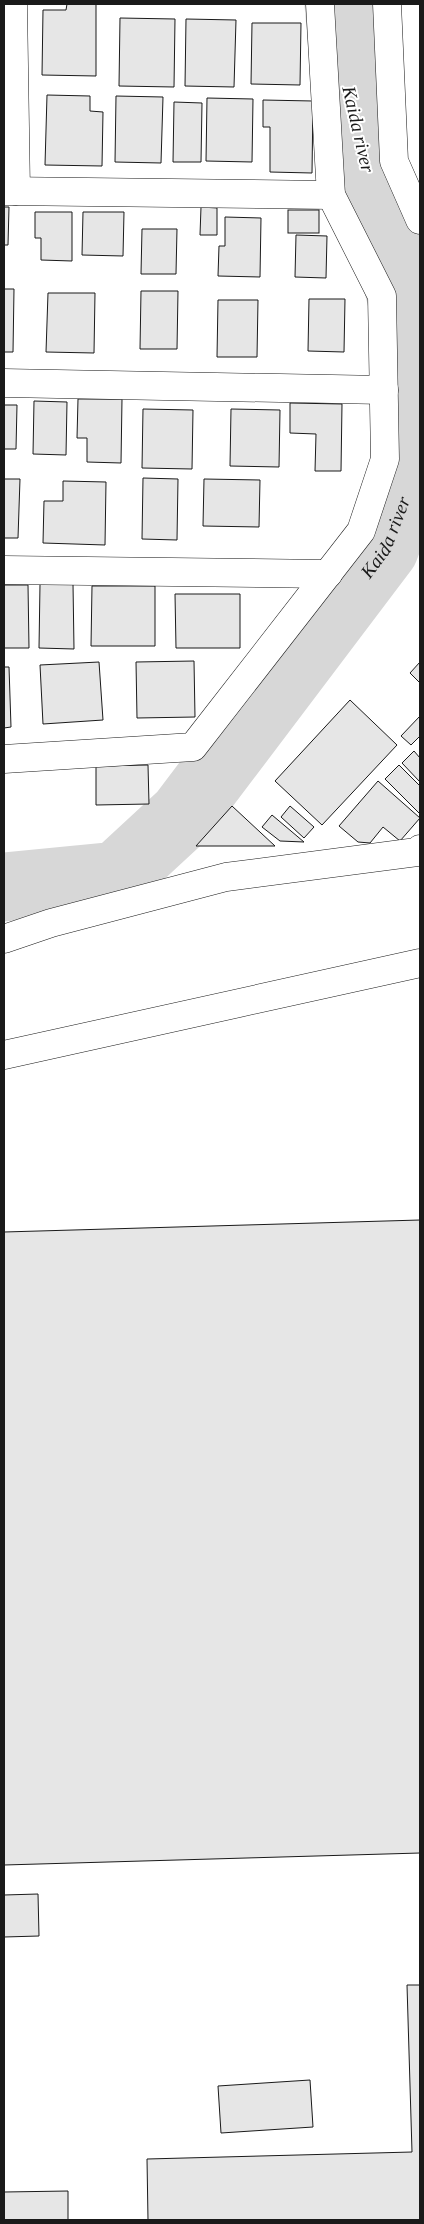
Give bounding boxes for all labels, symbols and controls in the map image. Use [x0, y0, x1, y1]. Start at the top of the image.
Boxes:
water label: Kaida river [338, 83, 379, 175]
water label: Kaida river [356, 493, 414, 583]

